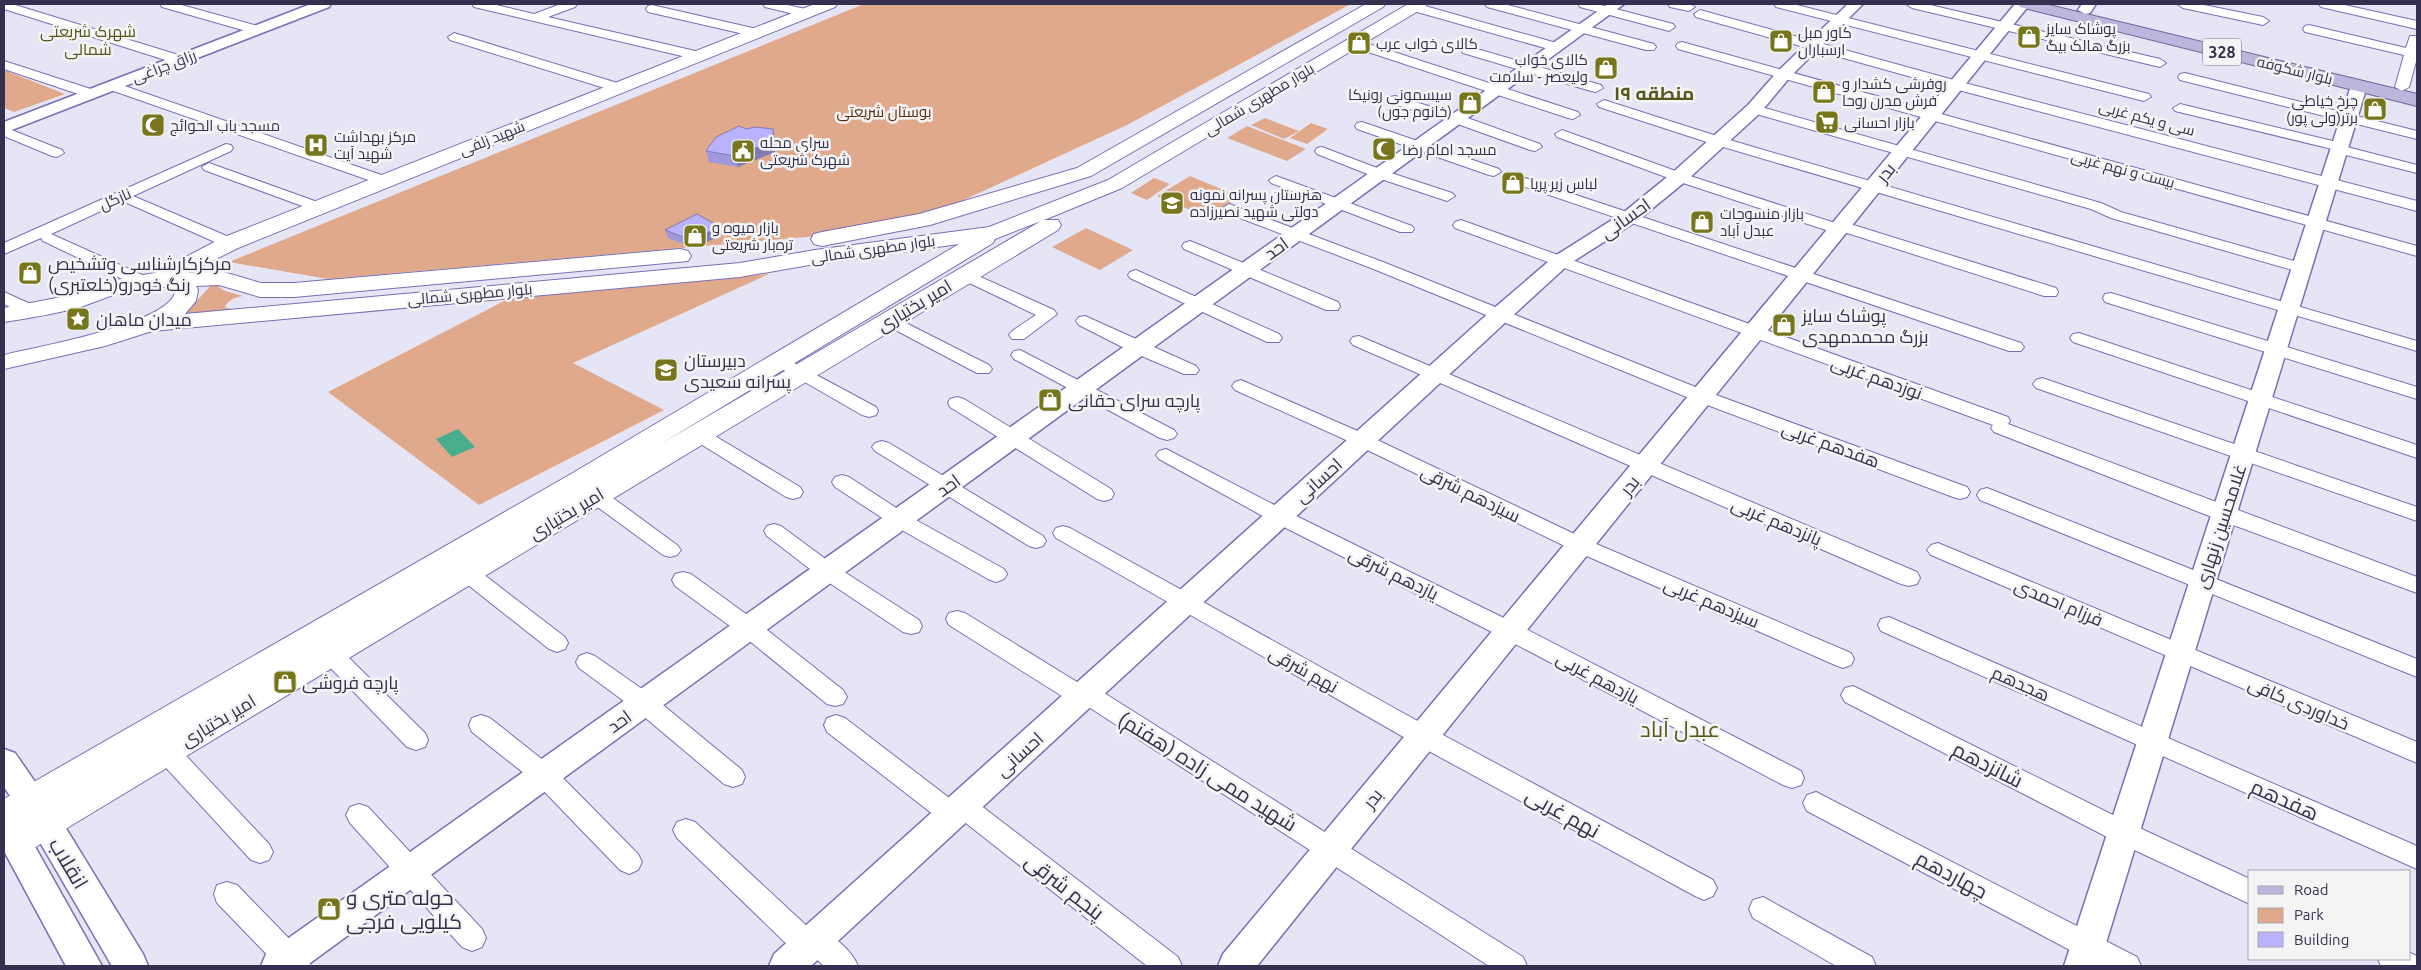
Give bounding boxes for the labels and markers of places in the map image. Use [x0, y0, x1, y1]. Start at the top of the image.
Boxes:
place label: پوشاک سایز بزرگ هالک بیگ [2045, 20, 2131, 55]
place label: كاور مبل ارسباران [1798, 24, 1852, 60]
shop icon: پوشاک سایز بزرگ هالک بیگ [2016, 24, 2042, 50]
shop icon: كاور مبل ارسباران [1768, 28, 1794, 54]
shop icon: کالای خواب عرب [1346, 30, 1372, 56]
place label: کالای خواب عرب [1376, 35, 1478, 54]
place label: کالای خواب ولیعصر - سلامت [1489, 51, 1588, 86]
shop icon: کالای خواب ولیعصر - سلامت [1593, 55, 1619, 81]
place label: روفرشی کشدار و فرش مدرن روحا [1842, 75, 1947, 111]
shop icon: روفرشی کشدار و فرش مدرن روحا [1811, 79, 1837, 105]
place label: سیسمونی رونیکا (خانوم جون) [1348, 86, 1452, 122]
shop icon: سیسمونی رونیکا (خانوم جون) [1457, 90, 1483, 116]
place label: چرخ خیاطی برتر(ولی پور) [2286, 92, 2358, 128]
shop icon: چرخ خیاطی برتر(ولی پور) [2362, 96, 2388, 122]
supermarket icon: بازار احسانی [1814, 109, 1840, 135]
mosque icon: مسجد باب الحوائج [140, 112, 166, 138]
place label: بازار احسانی [1844, 114, 1915, 133]
place label: مسجد باب الحوائج [170, 117, 280, 137]
place label: مرکز بهداشت شهید آیت [334, 128, 416, 164]
hospital icon: مرکز بهداشت شهید آیت [303, 132, 329, 158]
place label: سرای محله شهرک شریعتی [760, 134, 850, 170]
mosque icon: مسجد امام رضا [1371, 136, 1397, 162]
public building icon: سرای محله شهرک شریعتی [730, 138, 756, 164]
place label: مسجد امام رضا [1402, 141, 1497, 160]
shop icon: لباس زیر پریا [1500, 170, 1526, 196]
place label: لباس زیر پریا [1530, 175, 1597, 194]
place label: هنرستان پسرانه نمونه دولتی شهید نصیرزاده [1190, 186, 1322, 222]
school or university icon: هنرستان پسرانه نمونه دولتی شهید نصیرزاده [1159, 190, 1185, 216]
place label: بازار منسوجات عبدل آباد [1720, 205, 1804, 240]
shop icon: بازار منسوجات عبدل آباد [1689, 209, 1715, 235]
place label: بازار میوه و تره‌بار شریعتی [712, 219, 793, 255]
shop icon: بازار میوه و تره‌بار شریعتی [682, 223, 708, 249]
place label: مرکزکارشناسی وتشخیص رنگ خودرو(خلعتبری) [48, 253, 232, 296]
shop icon: مرکزکارشناسی وتشخیص رنگ خودرو(خلعتبری) [17, 260, 43, 286]
place label: پوشاک سایز بزرگ محمدمهدی [1801, 305, 1929, 348]
place icon: میدان ماهان [65, 306, 91, 332]
place label: میدان ماهان [96, 309, 192, 331]
shop icon: پوشاک سایز بزرگ محمدمهدی [1771, 312, 1797, 338]
place label: دبیرستان پسرانه سعیدی [684, 350, 791, 394]
school or university icon: دبیرستان پسرانه سعیدی [653, 357, 679, 383]
shop icon: پارچه سرای حقانی [1037, 387, 1063, 413]
place label: پارچه سرای حقانی [1068, 390, 1200, 413]
shop icon: پارچه فروشی [272, 669, 298, 695]
place label: پارچه فروشی [302, 672, 398, 695]
place label: حوله متری و کیلویی فرجی [346, 885, 462, 935]
shop icon: حوله متری و کیلویی فرجی [316, 896, 342, 922]

